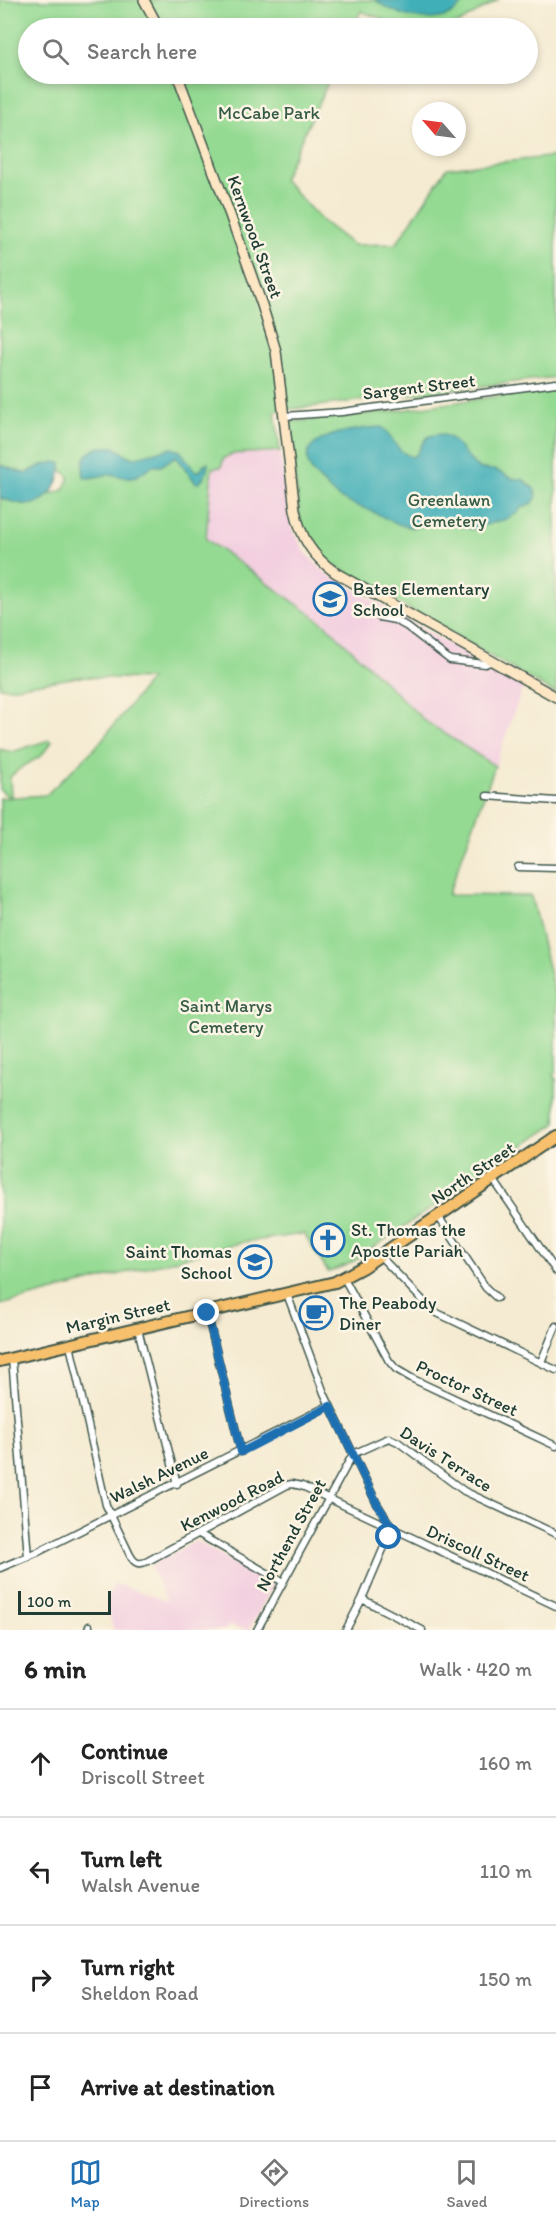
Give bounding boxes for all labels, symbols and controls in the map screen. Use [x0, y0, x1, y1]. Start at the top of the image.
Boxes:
search box [18, 18, 538, 84]
icon: search [39, 35, 72, 68]
text: Search here [87, 38, 197, 65]
park label: McCabe Park [218, 102, 321, 124]
north arrow [412, 102, 466, 156]
street label: Kernwood Street [223, 173, 288, 302]
street label: Sargent Street [361, 369, 477, 405]
park label: Greenlawn Cemetery [408, 489, 491, 532]
place label: Bates Elementary School [353, 578, 490, 621]
school or university icon: Bates Elementary School [312, 581, 348, 617]
park label: Saint Marys Cemetery [180, 995, 272, 1038]
street label: North Street [427, 1137, 519, 1209]
place label: St. Thomas the Apostle Pariah [351, 1219, 466, 1262]
church icon: St. Thomas the Apostle Pariah [310, 1222, 346, 1258]
place label: Saint Thomas School [126, 1241, 232, 1284]
school or university icon: Saint Thomas School [237, 1244, 273, 1280]
place label: The Peabody Diner [339, 1292, 437, 1335]
street label: Margin Street [64, 1293, 173, 1339]
cafe icon: The Peabody Diner [298, 1295, 334, 1331]
route end [193, 1299, 219, 1325]
street label: Proctor Street [413, 1355, 522, 1421]
street label: Davis Terrace [396, 1421, 496, 1497]
street label: Walsh Avenue [106, 1442, 212, 1508]
street label: Kenwood Road [177, 1465, 288, 1537]
street label: Northend Street [251, 1475, 331, 1595]
street label: Driscoll Street [423, 1519, 533, 1587]
route start [375, 1523, 401, 1549]
scale bar [18, 1588, 111, 1616]
text: 100 m [27, 1592, 71, 1611]
text: 6 min [24, 1653, 86, 1685]
text: Walk · 420 m [419, 1657, 532, 1681]
text: Continue [81, 1738, 168, 1765]
icon: ahead [24, 1747, 57, 1780]
text: 160 m [479, 1751, 532, 1775]
text: Driscoll Street [81, 1765, 205, 1789]
text: Turn left [81, 1846, 162, 1873]
icon: left [24, 1855, 57, 1888]
text: 110 m [480, 1859, 532, 1883]
text: Walsh Avenue [81, 1873, 200, 1897]
text: Turn right [81, 1954, 175, 1981]
icon: right [24, 1963, 57, 1996]
text: 150 m [479, 1967, 532, 1991]
text: Sheldon Road [81, 1981, 198, 2005]
icon: arrive [24, 2071, 57, 2104]
text: Arrive at destination [81, 2074, 275, 2101]
tab: Map [69, 2156, 102, 2211]
tab: Directions [239, 2156, 309, 2211]
tab: Saved [447, 2156, 487, 2211]

